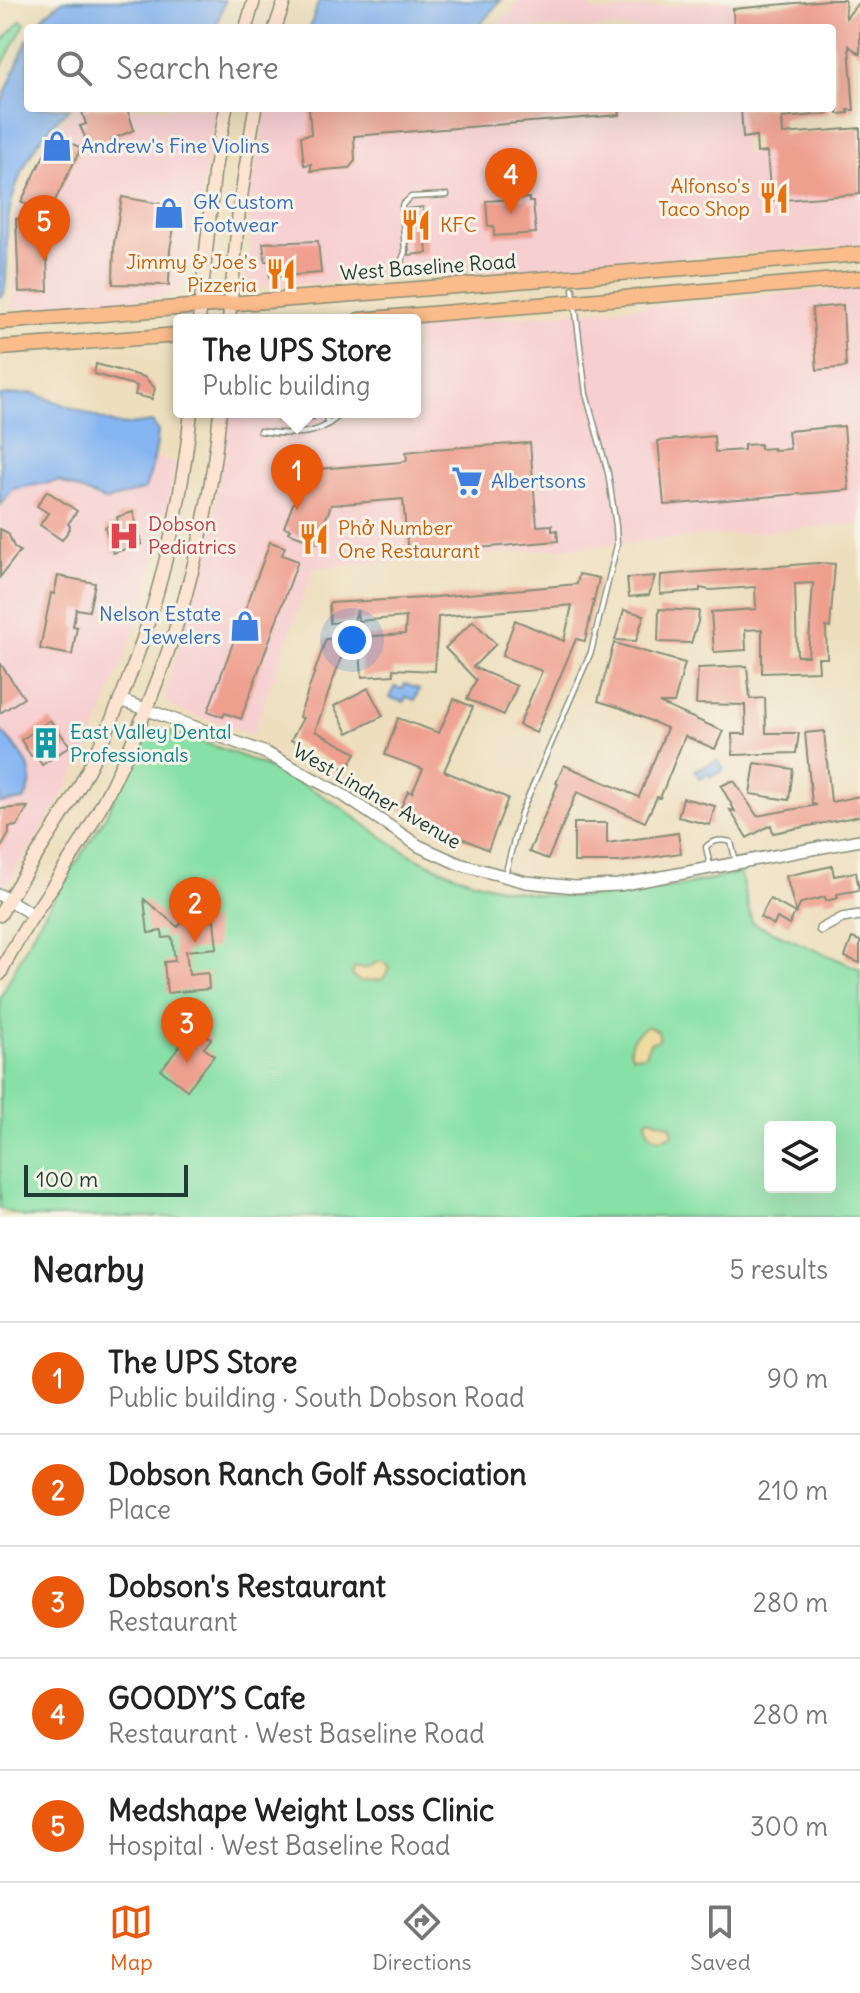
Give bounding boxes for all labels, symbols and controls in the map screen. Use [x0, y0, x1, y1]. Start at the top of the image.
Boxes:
search box [24, 24, 836, 112]
icon: search [52, 46, 96, 90]
text: Search here [116, 49, 279, 87]
shop icon: Andrew's Fine Violins [40, 129, 74, 163]
place label: Andrew's Fine Violins [81, 133, 270, 158]
pin: 4 [485, 148, 537, 214]
place label: Alfonso's Taco Shop [658, 173, 750, 221]
restaurant icon: Alfonso's Taco Shop [757, 181, 791, 215]
place label: GK Custom Footwear [193, 189, 294, 237]
pin: 5 [18, 195, 70, 261]
shop icon: GK Custom Footwear [152, 196, 186, 230]
restaurant icon: KFC [399, 208, 433, 242]
place label: KFC [440, 212, 477, 237]
street label: West Baseline Road [339, 248, 517, 285]
place label: Jimmy & Joe's Pizzeria [126, 249, 257, 297]
restaurant icon: Jimmy & Joe's Pizzeria [264, 257, 298, 291]
popup [173, 314, 421, 418]
text: The UPS Store [202, 331, 392, 369]
text: Public building [202, 369, 370, 402]
pin: 1 [271, 444, 323, 510]
supermarket icon: Albertsons [450, 464, 484, 498]
place label: Albertsons [491, 468, 586, 493]
place label: Dobson Pediatrics [148, 511, 236, 559]
place label: Phở Number One Restaurant [338, 515, 480, 563]
hospital icon: Dobson Pediatrics [107, 519, 141, 553]
restaurant icon: Phở Number One Restaurant [297, 522, 331, 556]
place label: Nelson Estate Jewelers [99, 601, 221, 649]
shop icon: Nelson Estate Jewelers [228, 609, 262, 643]
your location [332, 620, 372, 660]
place label: East Valley Dental Professionals [70, 719, 231, 767]
building icon: East Valley Dental Professionals [29, 726, 63, 760]
street label: West Lindner Avenue [289, 737, 466, 854]
pin: 2 [169, 877, 221, 943]
pin: 3 [161, 997, 213, 1063]
map controls [764, 1121, 836, 1193]
button: layers [764, 1121, 836, 1193]
scale bar [24, 1161, 188, 1197]
text: 100 m [36, 1165, 98, 1193]
text: Nearby [32, 1248, 145, 1291]
text: 5 results [730, 1253, 828, 1286]
text: The UPS Store [108, 1343, 297, 1381]
text: 1 [53, 1362, 63, 1395]
text: 90 m [767, 1362, 828, 1395]
text: Public building · South Dobson Road [108, 1381, 525, 1414]
text: Dobson Ranch Golf Association [108, 1455, 527, 1493]
text: 2 [51, 1474, 65, 1507]
text: 210 m [757, 1474, 828, 1507]
text: Place [108, 1493, 171, 1526]
text: Dobson's Restaurant [108, 1567, 386, 1605]
text: 3 [51, 1586, 65, 1619]
text: 280 m [753, 1586, 828, 1619]
text: Restaurant [108, 1605, 237, 1638]
text: GOODY’S Cafe [108, 1679, 306, 1717]
text: 4 [50, 1698, 66, 1731]
text: 280 m [753, 1698, 828, 1731]
text: Restaurant · West Baseline Road [108, 1717, 484, 1750]
text: Medshape Weight Loss Clinic [108, 1791, 494, 1829]
text: 5 [51, 1810, 65, 1843]
text: 300 m [750, 1810, 828, 1843]
text: Hospital · West Baseline Road [108, 1829, 450, 1862]
tab: Map [109, 1900, 153, 1976]
tab: Directions [372, 1900, 472, 1976]
tab: Saved [690, 1900, 751, 1976]

